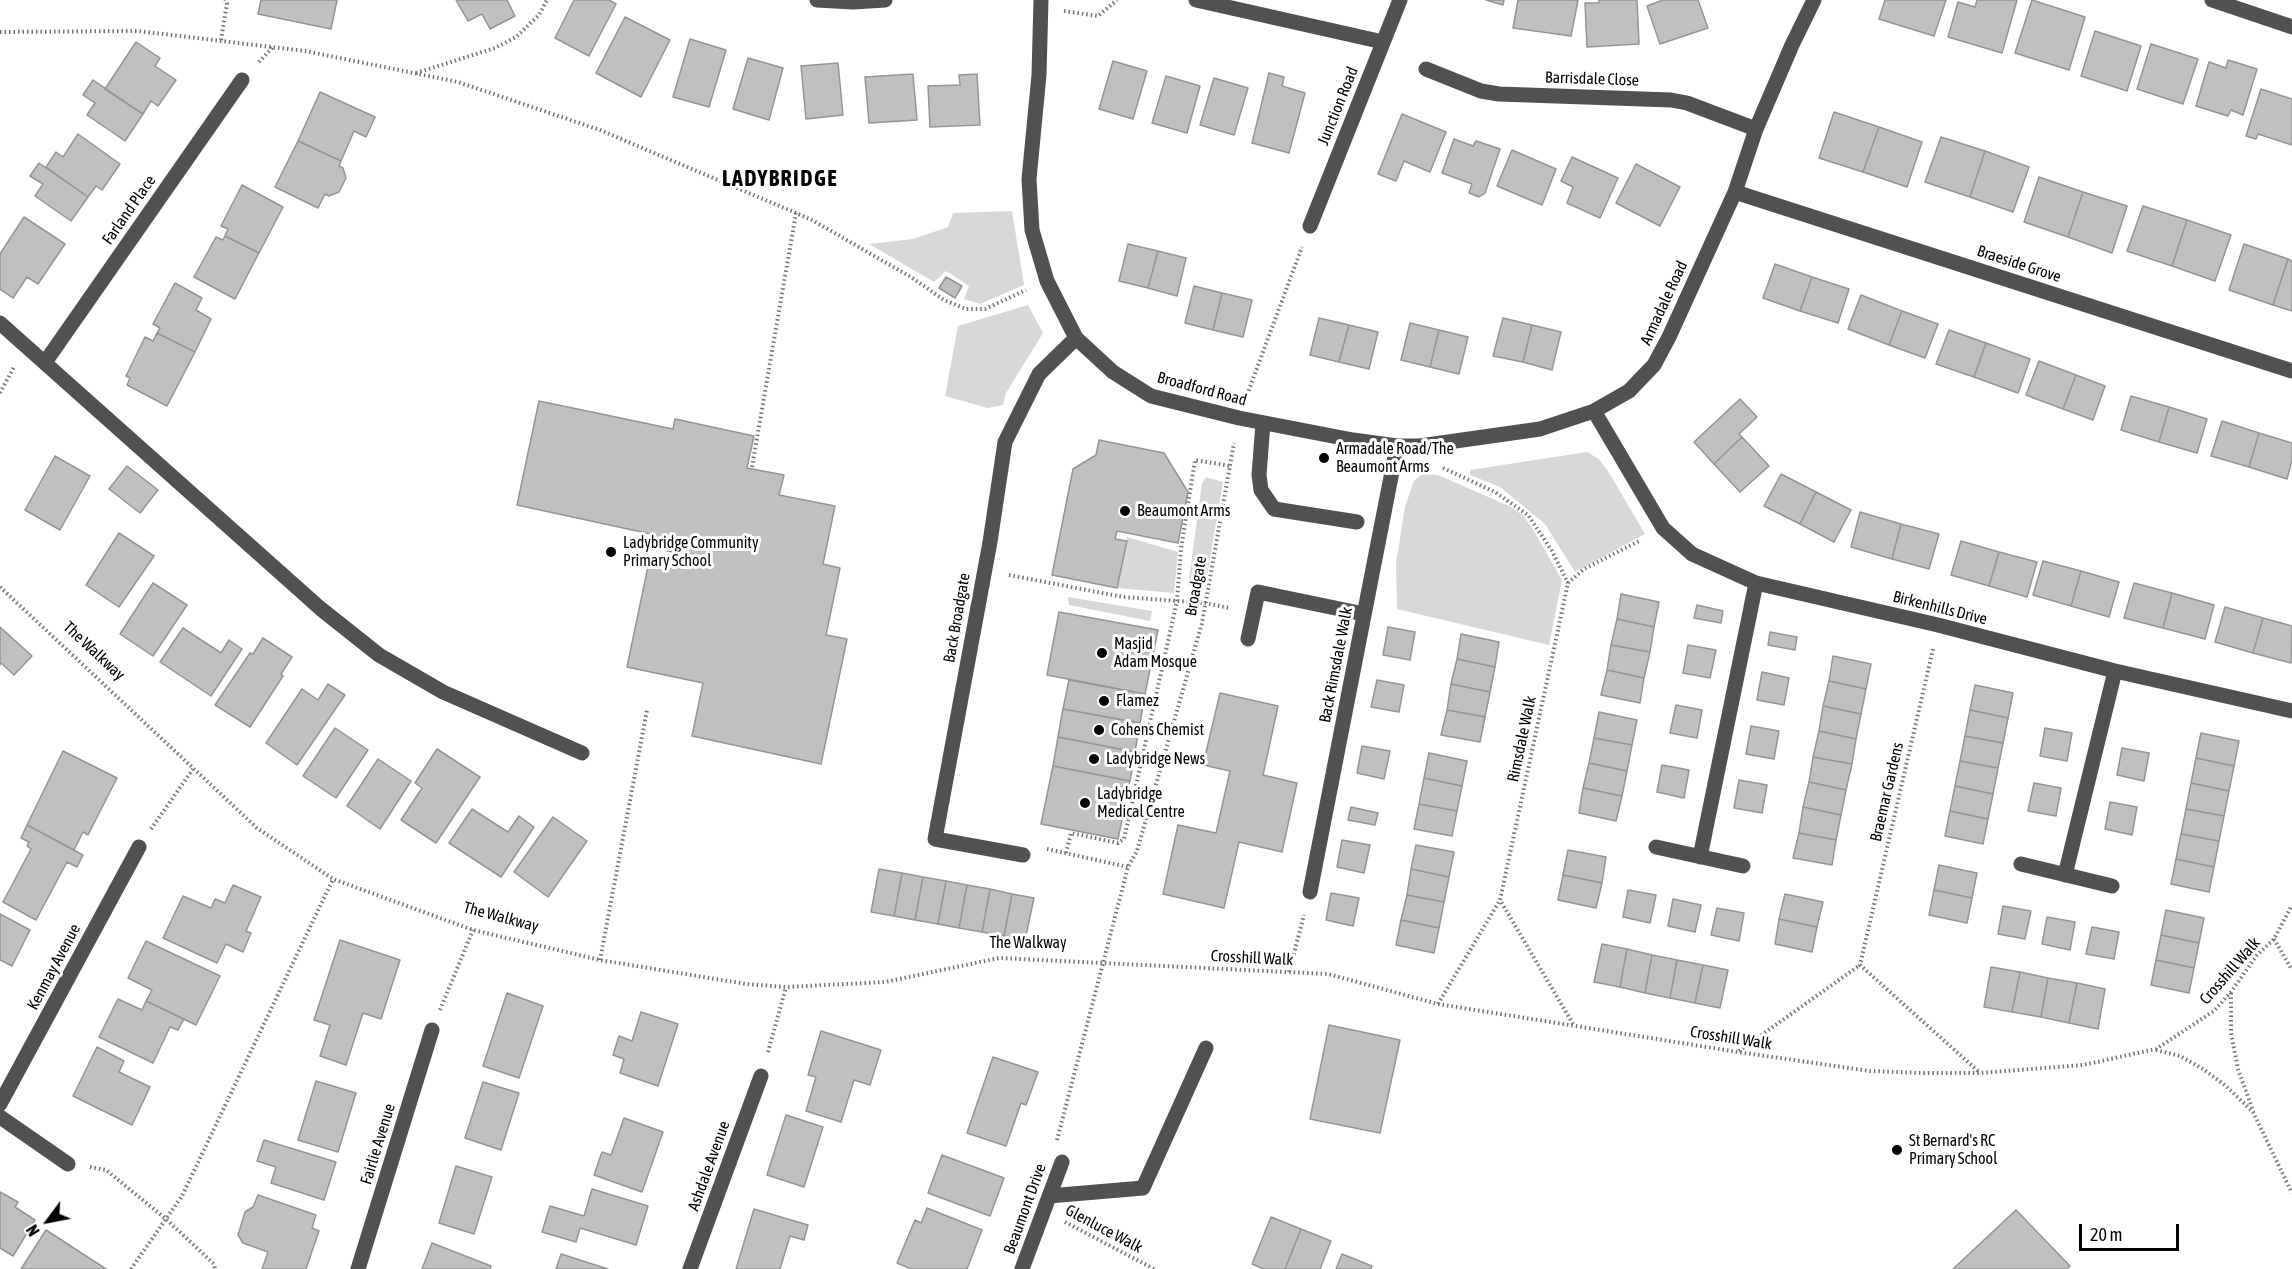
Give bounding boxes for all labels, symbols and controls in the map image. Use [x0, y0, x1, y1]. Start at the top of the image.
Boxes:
street label: Junction Road [1314, 64, 1362, 148]
street label: Barrisdale Close [1545, 68, 1639, 90]
district label: LADYBRIDGE [722, 166, 838, 192]
street label: Farland Place [98, 172, 160, 248]
street label: Braeside Grove [1975, 241, 2063, 287]
street label: Armadale Road [1636, 258, 1692, 348]
street label: Broadford Road [1155, 368, 1249, 410]
place label: Armadale Road/The Beaumont Arms [1336, 439, 1454, 477]
marker: Armadale Road/The Beaumont Arms [1317, 451, 1331, 465]
place label: Beaumont Arms [1137, 501, 1230, 521]
marker: Beaumont Arms [1118, 504, 1132, 518]
place label: Ladybridge Community Primary School [623, 533, 759, 571]
marker: Ladybridge Community Primary School [604, 545, 618, 559]
street label: Broadgate [1181, 555, 1211, 617]
street label: Back Broadgate [940, 572, 974, 664]
street label: Birkenhills Drive [1891, 587, 1989, 629]
street label: Back Rimsdale Walk [1315, 606, 1357, 724]
street label: The Walkway [59, 618, 129, 684]
place label: Masjid Adam Mosque [1114, 634, 1197, 672]
marker: Masjid Adam Mosque [1095, 646, 1109, 660]
place label: Flamez [1116, 691, 1159, 711]
marker: Flamez [1097, 694, 1111, 708]
street label: Rimsdale Walk [1504, 694, 1540, 784]
place label: Cohens Chemist [1111, 720, 1204, 740]
marker: Cohens Chemist [1092, 723, 1106, 737]
street label: Braemar Gardens [1866, 740, 1908, 844]
place label: Ladybridge News [1106, 749, 1205, 769]
marker: Ladybridge News [1087, 752, 1101, 766]
place label: Ladybridge Medical Centre [1097, 784, 1185, 822]
marker: Ladybridge Medical Centre [1078, 796, 1092, 810]
street label: The Walkway [461, 898, 541, 936]
street label: Kenmay Avenue [23, 921, 85, 1013]
street label: The Walkway [989, 933, 1067, 953]
street label: Crosshill Walk [2196, 933, 2264, 1009]
street label: Crosshill Walk [1210, 946, 1294, 970]
street label: Crosshill Walk [1689, 1022, 1773, 1054]
street label: Fairlie Avenue [357, 1101, 399, 1187]
street label: Ashdale Avenue [684, 1119, 734, 1213]
place label: St Bernard's RC Primary School [1909, 1131, 1997, 1169]
marker: St Bernard's RC Primary School [1890, 1143, 1904, 1157]
street label: Beaumont Drive [1000, 1161, 1050, 1257]
north arrow [18, 1191, 78, 1251]
street label: Glenluce Walk [1062, 1201, 1146, 1257]
scale bar [2082, 1212, 2182, 1250]
text: N [23, 1222, 43, 1239]
text: 20 m [2090, 1224, 2122, 1245]

